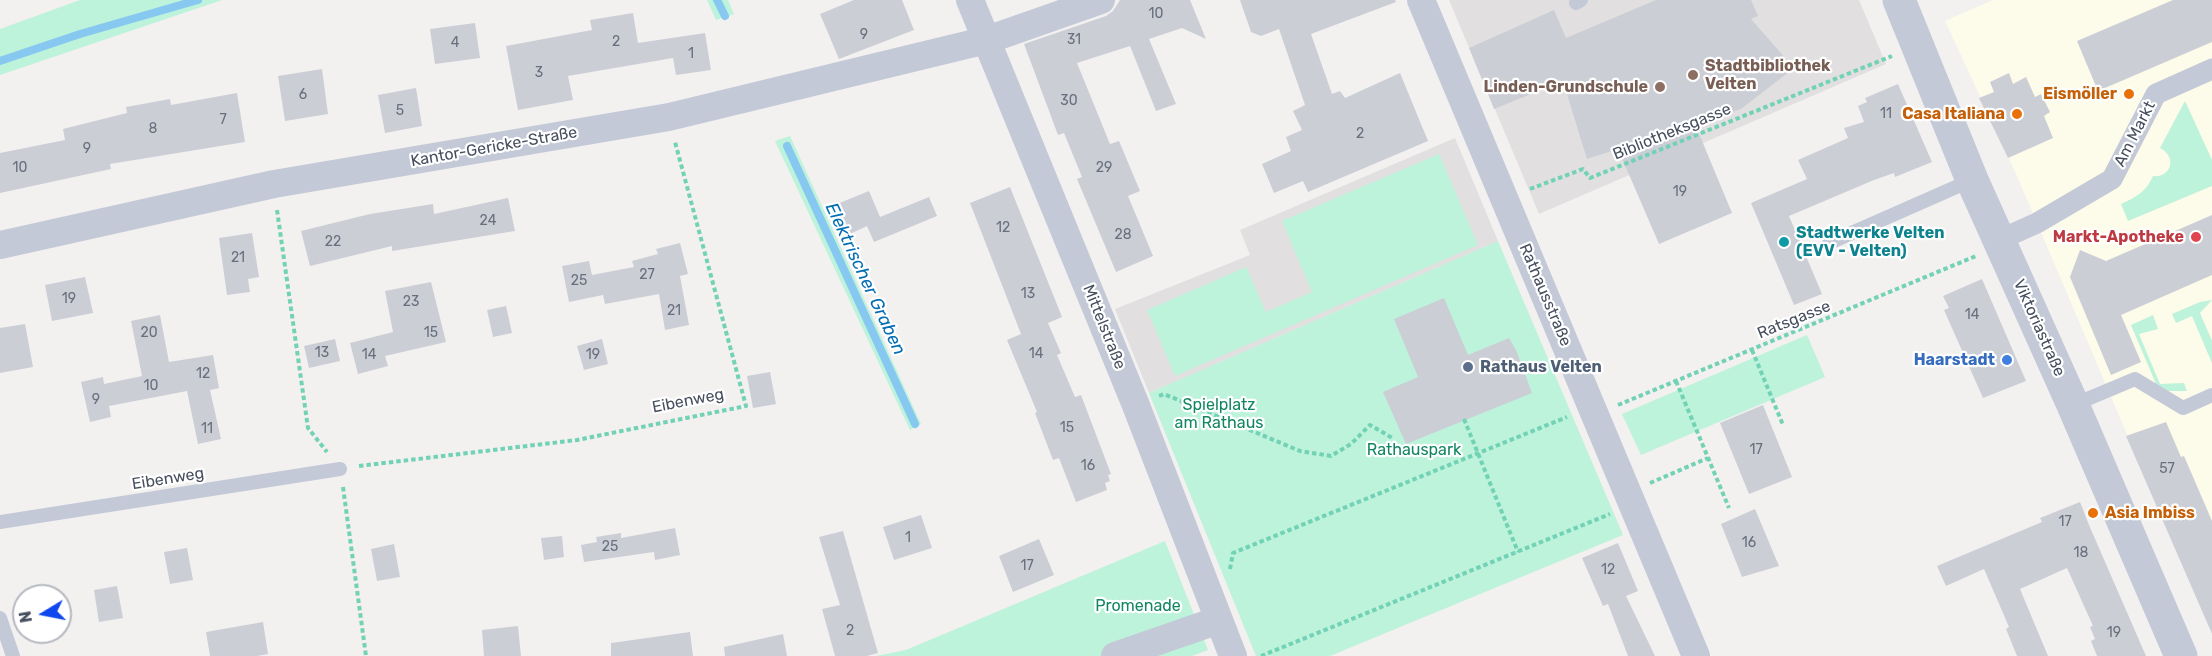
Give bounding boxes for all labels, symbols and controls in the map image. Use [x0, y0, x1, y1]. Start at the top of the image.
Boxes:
house number: 10 [1149, 6, 1163, 22]
house number: 9 [860, 27, 868, 43]
house number: 31 [1067, 32, 1081, 48]
house number: 2 [612, 34, 620, 50]
house number: 4 [451, 35, 459, 51]
house number: 1 [688, 46, 694, 62]
place label: Stadtbibliothek Velten [1705, 56, 1830, 94]
house number: 3 [535, 65, 543, 81]
marker: Stadtbibliothek Velten [1686, 68, 1700, 82]
place label: Linden-Grundschule [1484, 77, 1648, 97]
marker: Linden-Grundschule [1653, 80, 1667, 94]
place label: Eismöller [2043, 84, 2117, 104]
house number: 6 [299, 87, 307, 103]
marker: Eismöller [2122, 87, 2136, 101]
house number: 30 [1060, 93, 1078, 109]
street label: Am Markt [2110, 98, 2160, 170]
street label: Bibliotheksgasse [1610, 100, 1734, 164]
house number: 5 [396, 103, 404, 119]
place label: Casa Italiana [1902, 104, 2005, 124]
house number: 11 [1880, 106, 1892, 122]
marker: Casa Italiana [2010, 107, 2024, 121]
house number: 7 [219, 112, 227, 128]
house number: 8 [149, 121, 157, 137]
street label: Kantor-Gericke-Straße [409, 123, 579, 171]
house number: 2 [1356, 126, 1364, 142]
house number: 9 [83, 141, 91, 157]
house number: 10 [13, 160, 27, 176]
house number: 29 [1096, 160, 1112, 176]
house number: 19 [1673, 184, 1687, 200]
water label: Elektrischer Graben [820, 199, 910, 359]
house number: 24 [480, 213, 496, 229]
house number: 12 [996, 220, 1010, 236]
place label: Stadtwerke Velten (EVV - Velten) [1796, 223, 1944, 261]
house number: 28 [1114, 227, 1132, 243]
place label: Markt-Apotheke [2053, 227, 2184, 247]
marker: Markt-Apotheke [2189, 230, 2203, 244]
house number: 22 [325, 234, 341, 250]
marker: Stadtwerke Velten (EVV - Velten) [1777, 235, 1791, 249]
street label: Rathausstraße [1515, 241, 1575, 349]
house number: 21 [231, 250, 245, 266]
house number: 27 [639, 267, 655, 283]
house number: 25 [571, 273, 587, 289]
street label: Viktoriastraße [2009, 276, 2069, 380]
street label: Mittelstraße [1078, 282, 1130, 372]
house number: 13 [1021, 286, 1035, 302]
house number: 19 [62, 291, 76, 307]
house number: 23 [403, 294, 419, 310]
street label: Ratsgasse [1755, 297, 1833, 343]
house number: 21 [667, 303, 681, 319]
house number: 14 [1965, 307, 1979, 323]
house number: 20 [140, 325, 158, 341]
house number: 15 [424, 325, 438, 341]
house number: 13 [315, 345, 329, 361]
house number: 14 [1029, 346, 1043, 362]
house number: 14 [362, 347, 376, 363]
house number: 19 [586, 347, 600, 363]
place label: Haarstadt [1914, 350, 1995, 370]
marker: Haarstadt [2000, 353, 2014, 367]
place label: Rathaus Velten [1480, 357, 1602, 377]
marker: Rathaus Velten [1461, 360, 1475, 374]
house number: 12 [196, 366, 210, 382]
house number: 10 [144, 378, 158, 394]
street label: Eibenweg [650, 385, 726, 417]
house number: 9 [92, 392, 100, 408]
park label: Spielplatz am Rathaus [1175, 395, 1263, 433]
house number: 15 [1060, 420, 1074, 436]
house number: 11 [201, 421, 213, 437]
park label: Rathauspark [1367, 440, 1461, 460]
house number: 17 [1749, 442, 1763, 458]
house number: 16 [1081, 458, 1095, 474]
house number: 57 [2159, 461, 2175, 477]
street label: Eibenweg [131, 464, 205, 494]
place label: Asia Imbiss [2105, 503, 2195, 523]
marker: Asia Imbiss [2086, 506, 2100, 520]
house number: 17 [2058, 514, 2072, 530]
house number: 1 [905, 530, 911, 546]
house number: 16 [1742, 535, 1756, 551]
house number: 25 [602, 539, 618, 555]
house number: 18 [2074, 545, 2088, 561]
house number: 17 [1020, 558, 1034, 574]
house number: 12 [1601, 562, 1615, 578]
north arrow [12, 584, 72, 644]
park label: Promenade [1095, 596, 1181, 616]
text: N [15, 610, 36, 624]
house number: 2 [846, 623, 854, 639]
house number: 19 [2107, 625, 2121, 641]

